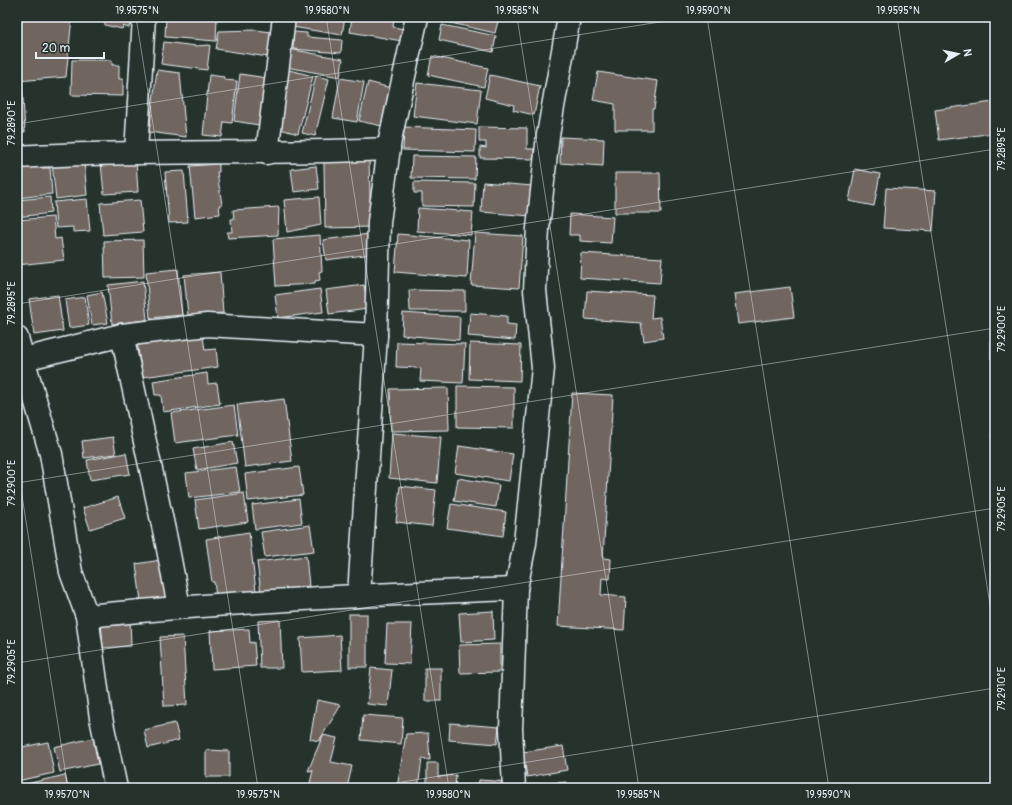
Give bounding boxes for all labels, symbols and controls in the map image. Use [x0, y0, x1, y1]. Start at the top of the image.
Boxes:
text: 19.9575°N [115, 5, 159, 17]
text: 19.9580°N [305, 5, 350, 17]
text: 19.9585°N [495, 5, 539, 17]
text: 19.9590°N [686, 5, 731, 17]
text: 19.9595°N [876, 5, 920, 17]
scale bar [36, 34, 104, 60]
north arrow [938, 34, 978, 74]
text: 20 m [42, 41, 71, 56]
text: N [960, 48, 974, 58]
text: 79.2890°E [6, 101, 18, 145]
text: 79.2895°E [996, 127, 1008, 171]
text: 79.2895°E [6, 281, 18, 325]
text: 79.2900°E [996, 306, 1008, 352]
text: 79.2900°E [6, 460, 18, 506]
text: 79.2905°E [996, 486, 1008, 532]
text: 79.2905°E [6, 639, 18, 685]
text: 79.2910°E [996, 667, 1008, 711]
text: 19.9570°N [44, 789, 90, 801]
text: 19.9575°N [236, 789, 280, 801]
text: 19.9580°N [426, 789, 471, 801]
text: 19.9585°N [616, 789, 660, 801]
text: 19.9590°N [806, 789, 851, 801]

